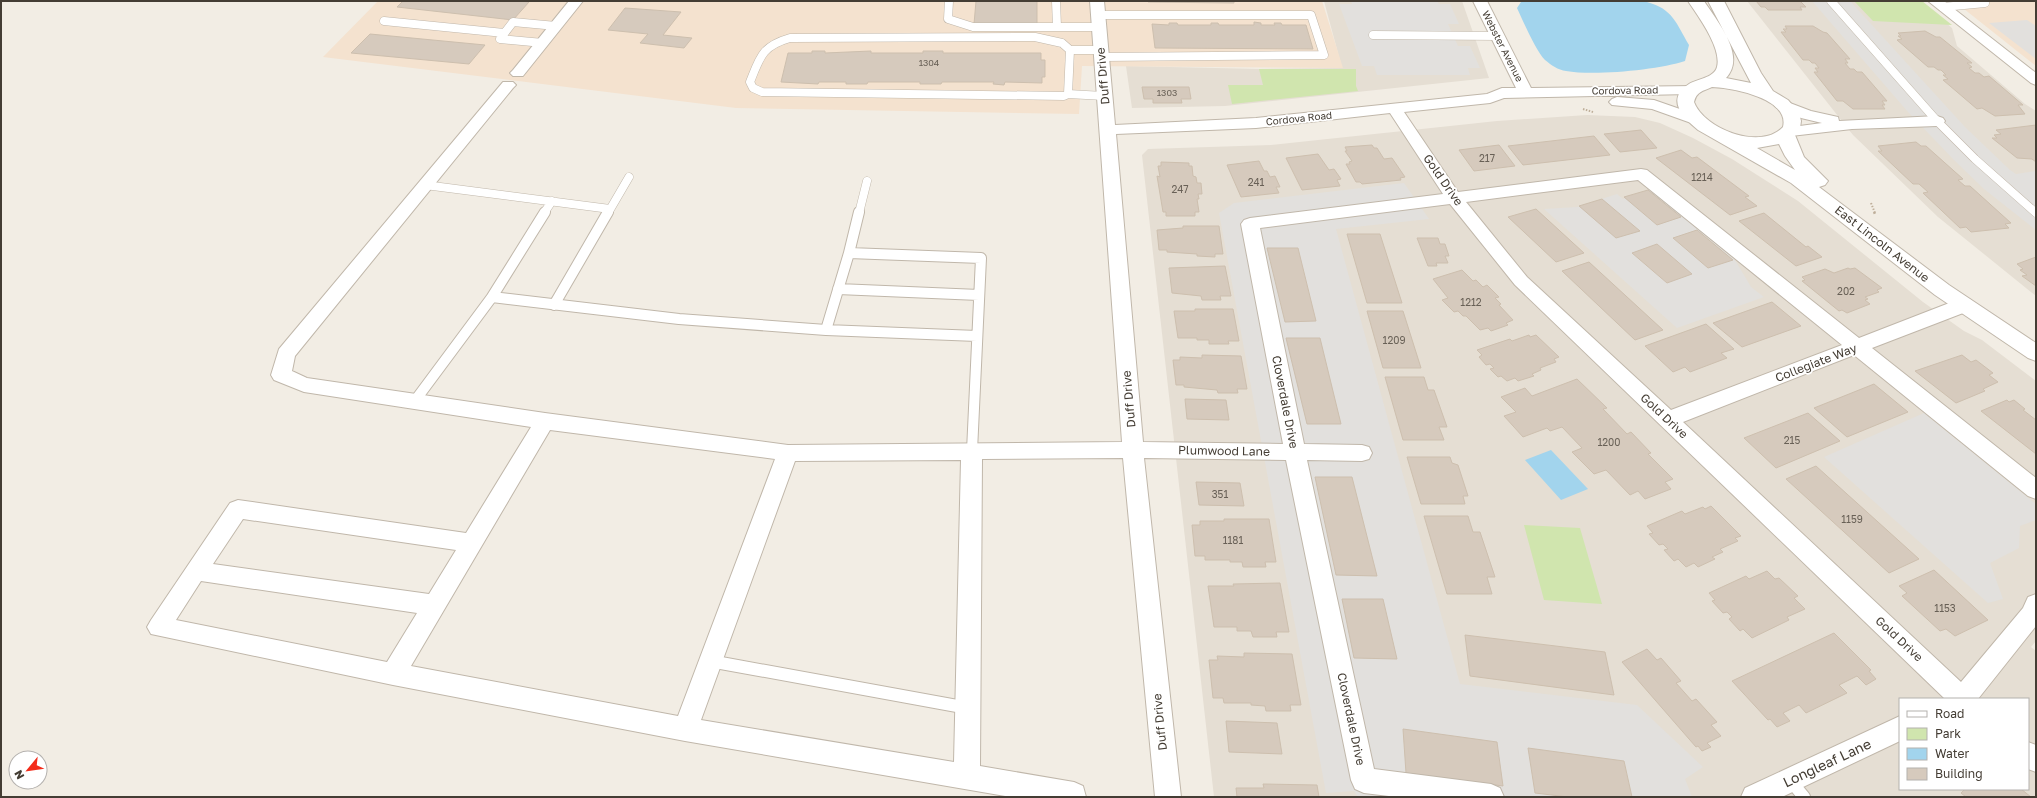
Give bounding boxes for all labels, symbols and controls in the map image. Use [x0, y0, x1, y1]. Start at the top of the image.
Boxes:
street label: Webster Avenue [1480, 9, 1526, 84]
street label: Duff Drive [1093, 47, 1112, 105]
house number: 1304 [919, 57, 940, 68]
street label: Cordova Road [1592, 83, 1658, 97]
house number: 1303 [1157, 87, 1177, 98]
street label: Cordova Road [1265, 109, 1333, 127]
street label: Gold Drive [1420, 151, 1467, 208]
house number: 217 [1479, 152, 1495, 164]
house number: 1214 [1691, 171, 1713, 183]
house number: 241 [1248, 176, 1265, 188]
house number: 247 [1171, 183, 1189, 195]
street label: East Lincoln Avenue [1832, 202, 1933, 285]
house number: 202 [1837, 285, 1855, 297]
house number: 1212 [1460, 296, 1482, 308]
house number: 1209 [1383, 334, 1405, 346]
street label: Collegiate Way [1773, 340, 1859, 385]
street label: Cloverdale Drive [1269, 354, 1302, 450]
street label: Duff Drive [1119, 370, 1138, 428]
street label: Gold Drive [1637, 390, 1691, 441]
house number: 215 [1784, 434, 1800, 446]
house number: 1200 [1597, 436, 1621, 448]
street label: Plumwood Lane [1178, 442, 1270, 459]
house number: 351 [1212, 488, 1228, 500]
house number: 1159 [1841, 513, 1863, 525]
house number: 1181 [1223, 534, 1243, 546]
house number: 1153 [1934, 602, 1956, 614]
street label: Gold Drive [1872, 613, 1926, 664]
street label: Cloverdale Drive [1334, 671, 1369, 767]
street label: Duff Drive [1149, 693, 1170, 751]
legend [1899, 698, 2029, 790]
text: Road [1935, 706, 1964, 721]
text: Park [1935, 726, 1961, 741]
street label: Longleaf Lane [1780, 735, 1874, 790]
text: Water [1935, 746, 1969, 761]
north arrow [8, 750, 48, 790]
text: Building [1935, 766, 1983, 781]
text: N [11, 768, 27, 782]

